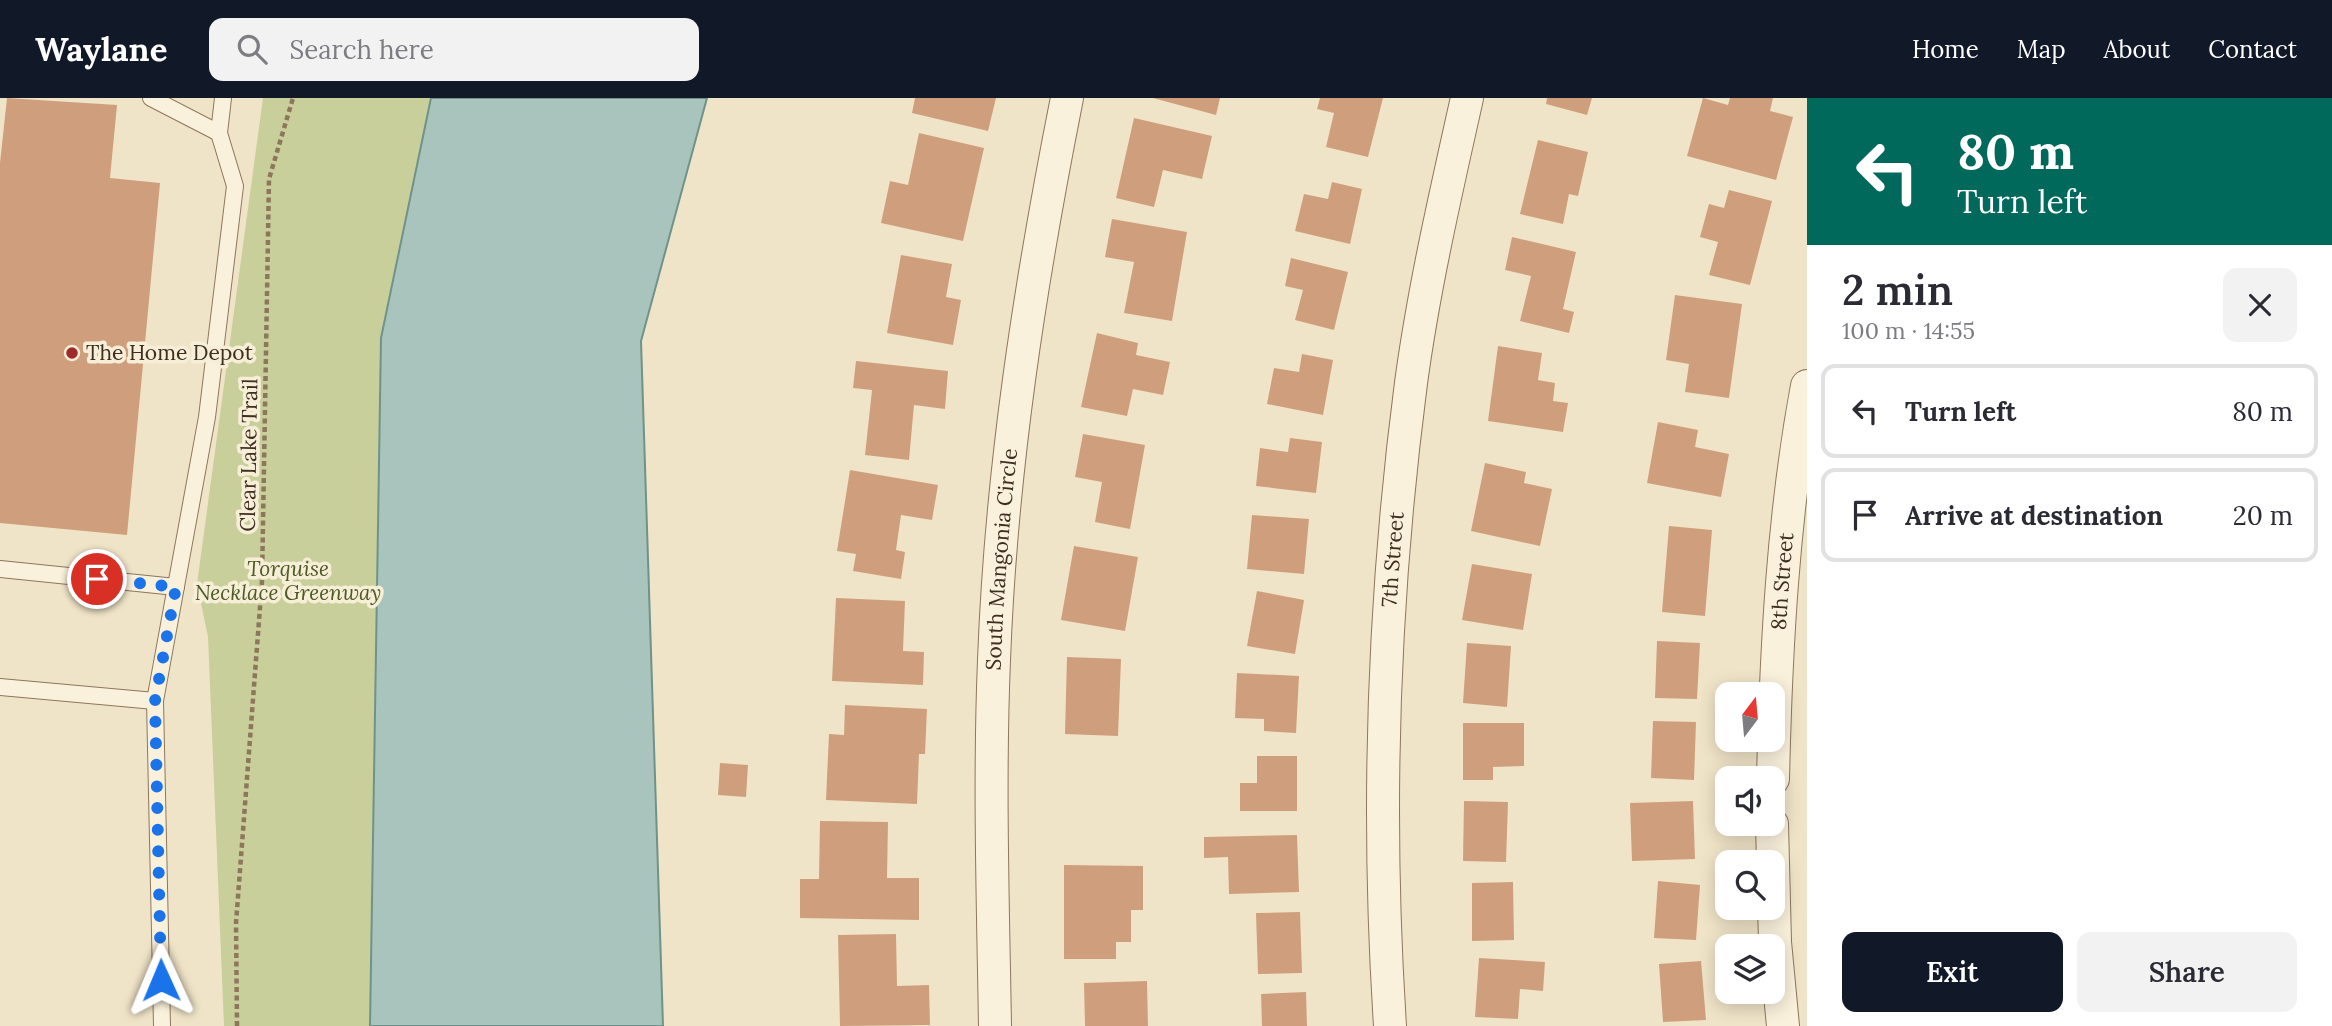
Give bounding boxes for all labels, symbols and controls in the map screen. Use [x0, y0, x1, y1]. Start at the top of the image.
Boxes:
search box [209, 18, 699, 81]
text: Waylane [35, 28, 167, 70]
icon: search [233, 30, 271, 68]
text: Search here [289, 33, 434, 66]
text: Home [1912, 34, 1979, 65]
text: Map [2017, 34, 2066, 65]
text: About [2104, 34, 2170, 65]
text: Contact [2208, 34, 2297, 65]
text: 80 m [1957, 120, 2074, 182]
icon: left [1842, 126, 1933, 217]
text: Turn left [1957, 181, 2087, 222]
text: 2 min [1842, 263, 1953, 317]
button: close [2223, 268, 2297, 342]
text: 100 m · 14:55 [1842, 316, 1975, 345]
place label: The Home Depot [86, 339, 254, 366]
marker: The Home Depot [64, 345, 80, 361]
street label: Clear Lake Trail [234, 378, 263, 532]
icon: left [1846, 392, 1884, 430]
text: Turn left [1905, 395, 2016, 428]
text: 80 m [2232, 395, 2293, 428]
street label: South Mangonia Circle [980, 447, 1023, 671]
icon: arrive [1846, 496, 1884, 534]
text: Arrive at destination [1905, 499, 2163, 532]
text: 20 m [2233, 499, 2293, 532]
street label: 7th Street [1375, 510, 1410, 608]
street label: 8th Street [1765, 530, 1799, 631]
pin [67, 549, 127, 609]
park label: Torquise Necklace Greenway [195, 555, 381, 606]
icon: arrive [78, 560, 116, 598]
north arrow [1715, 682, 1785, 752]
map controls [1715, 682, 1785, 1004]
button: sound [1715, 766, 1785, 836]
button: search [1715, 850, 1785, 920]
button: Exit [1842, 932, 2063, 1012]
button: Share [2077, 932, 2297, 1012]
button: layers [1715, 934, 1785, 1004]
position arrow [124, 943, 198, 1017]

